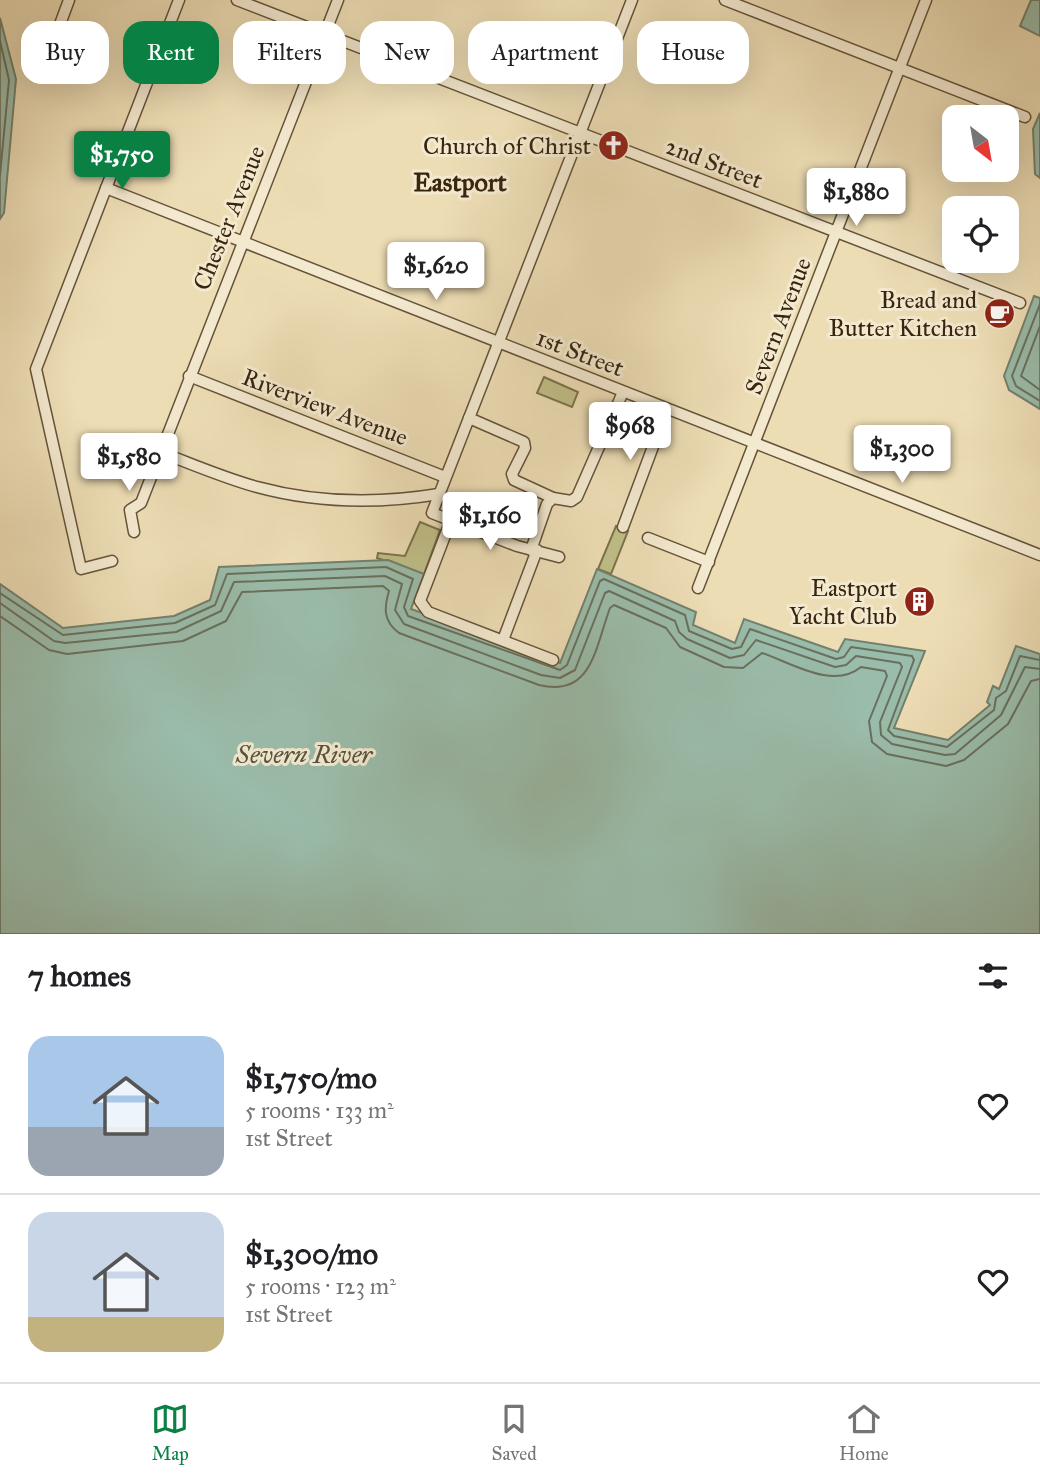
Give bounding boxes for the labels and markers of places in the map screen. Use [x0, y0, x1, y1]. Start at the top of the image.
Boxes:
church icon: Church of Christ [597, 129, 631, 163]
place label: Church of Christ [423, 131, 591, 161]
pin: $1,750 [65, 132, 179, 191]
pin: $1,880 [799, 168, 913, 228]
pin: $1,620 [379, 243, 493, 302]
place label: Bread and Butter Kitchen [829, 285, 977, 343]
cafe icon: Bread and Butter Kitchen [983, 297, 1017, 331]
pin: $968 [589, 402, 671, 462]
pin: $1,300 [845, 426, 959, 485]
pin: $1,580 [72, 434, 186, 493]
pin: $1,160 [433, 492, 547, 552]
place label: Eastport Yacht Club [789, 573, 897, 631]
building icon: Eastport Yacht Club [903, 585, 937, 619]

